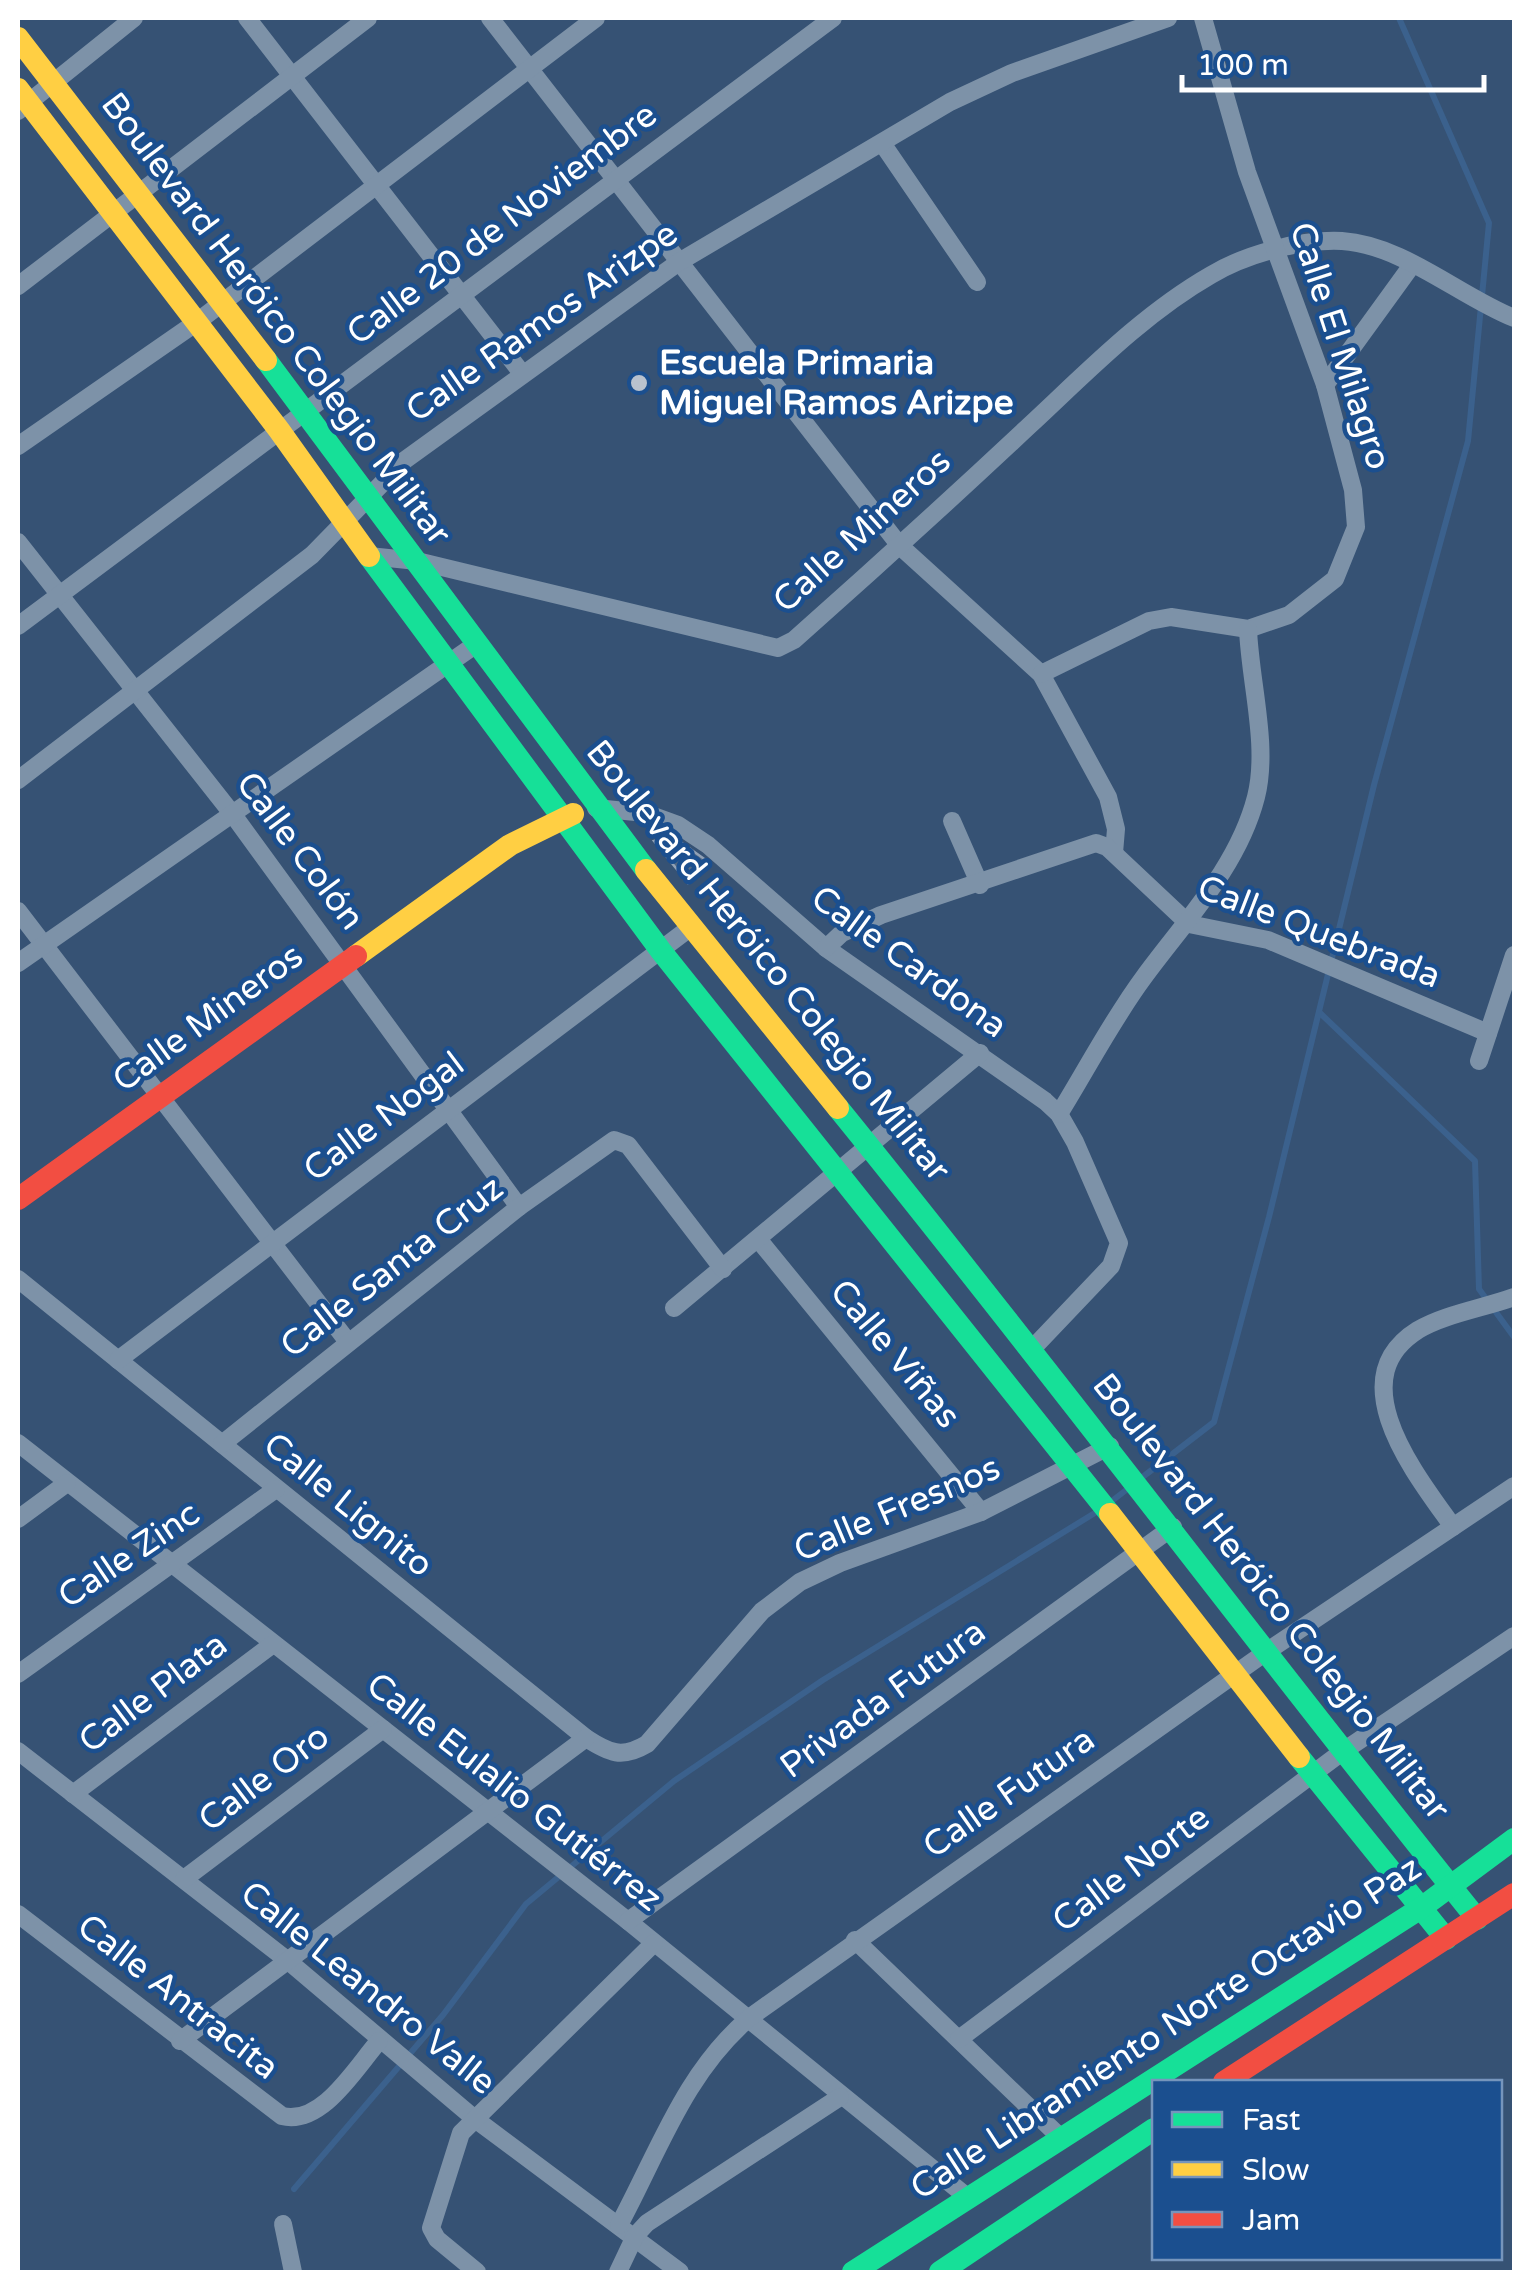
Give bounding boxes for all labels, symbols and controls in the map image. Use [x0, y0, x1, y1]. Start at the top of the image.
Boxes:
scale bar [1182, 30, 1484, 92]
text: 100 m [1197, 47, 1289, 84]
street label: Boulevard Heróico Colegio Militar [92, 85, 460, 554]
street label: Calle 20 de Noviembre [339, 94, 665, 354]
street label: Calle Ramos Arizpe [398, 213, 686, 431]
street label: Calle El Milagro [1280, 217, 1400, 475]
place label: Escuela Primaria Miguel Ramos Arizpe [659, 342, 1013, 424]
marker: Escuela Primaria Miguel Ramos Arizpe [628, 372, 650, 394]
street label: Calle Mineros [764, 440, 960, 622]
street label: Boulevard Heróico Colegio Militar [577, 732, 959, 1190]
street label: Calle Colón [227, 764, 373, 938]
street label: Calle Quebrada [1192, 866, 1446, 998]
street label: Calle Cardona [803, 877, 1015, 1047]
street label: Calle Mineros [105, 935, 311, 1101]
street label: Calle Nogal [296, 1043, 472, 1191]
street label: Calle Santa Cruz [272, 1167, 512, 1367]
street label: Calle Viñas [821, 1271, 969, 1437]
street label: Boulevard Heróico Colegio Militar [1083, 1365, 1459, 1829]
street label: Calle Lignito [255, 1424, 441, 1586]
street label: Calle Fresnos [788, 1447, 1006, 1571]
street label: Calle Zinc [50, 1492, 208, 1618]
street label: Privada Futura [772, 1610, 994, 1788]
street label: Calle Plata [71, 1624, 235, 1762]
street label: Calle Eulalio Gutiérrez [358, 1664, 670, 1920]
street label: Calle Oro [190, 1715, 338, 1841]
street label: Calle Futura [915, 1719, 1103, 1867]
street label: Calle Norte [1044, 1796, 1218, 1942]
street label: Calle Libramiento Norte Octavio Paz [903, 1847, 1429, 2209]
street label: Calle Leandro Valle [232, 1872, 504, 2104]
street label: Calle Antracita [69, 1905, 287, 2089]
legend [1152, 2080, 1502, 2260]
text: Fast [1242, 2102, 1301, 2139]
text: Slow [1242, 2152, 1310, 2189]
text: Jam [1242, 2202, 1300, 2239]

